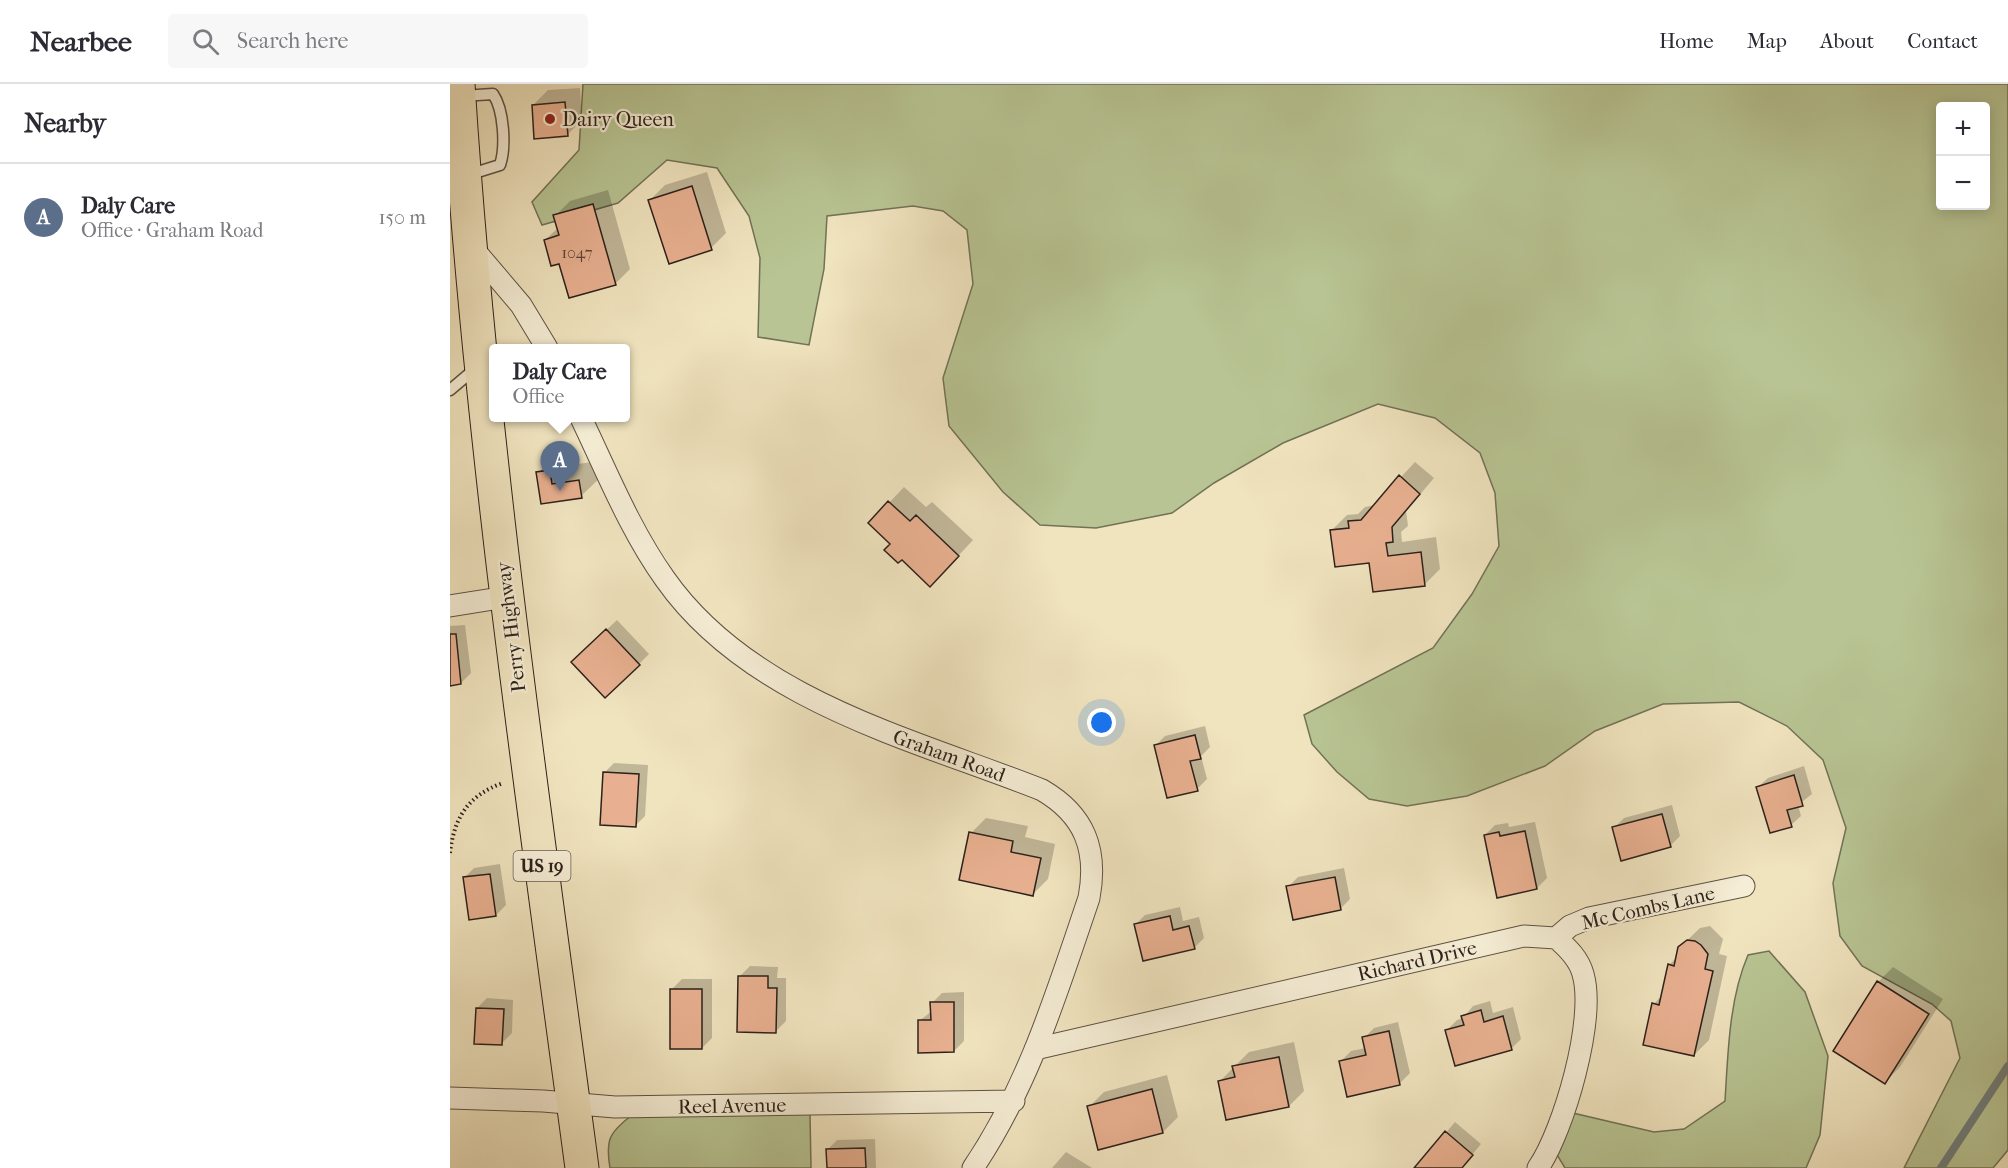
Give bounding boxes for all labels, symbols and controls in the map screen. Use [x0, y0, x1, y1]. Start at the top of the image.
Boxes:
search box [168, 14, 588, 68]
text: Nearbee [30, 25, 132, 58]
icon: search [189, 25, 222, 58]
text: Search here [237, 28, 348, 54]
text: Home [1659, 29, 1714, 53]
text: Map [1747, 29, 1787, 53]
text: About [1820, 29, 1874, 53]
text: Contact [1907, 29, 1978, 53]
map controls [1936, 102, 1990, 210]
button: + [1936, 102, 1990, 156]
text: Nearby [24, 108, 106, 139]
place label: Dairy Queen [562, 108, 674, 131]
marker: Dairy Queen [543, 112, 557, 126]
button: − [1936, 156, 1990, 210]
text: Daly Care [81, 193, 175, 219]
text: A [37, 206, 50, 229]
text: 150 m [378, 206, 426, 229]
text: Office · Graham Road [81, 219, 263, 242]
house number: 1047 [562, 243, 593, 262]
popup [489, 344, 630, 422]
text: Daly Care [512, 359, 607, 385]
text: Office [512, 385, 564, 408]
pin: A [540, 442, 580, 491]
street label: Perry Highway [491, 559, 530, 693]
your location [1087, 708, 1116, 737]
street label: Graham Road [890, 725, 1009, 787]
road number: US 19 [514, 851, 571, 881]
street label: Mc Combs Lane [1579, 881, 1717, 935]
street label: Richard Drive [1355, 936, 1479, 986]
street label: Reel Avenue [678, 1094, 786, 1118]

